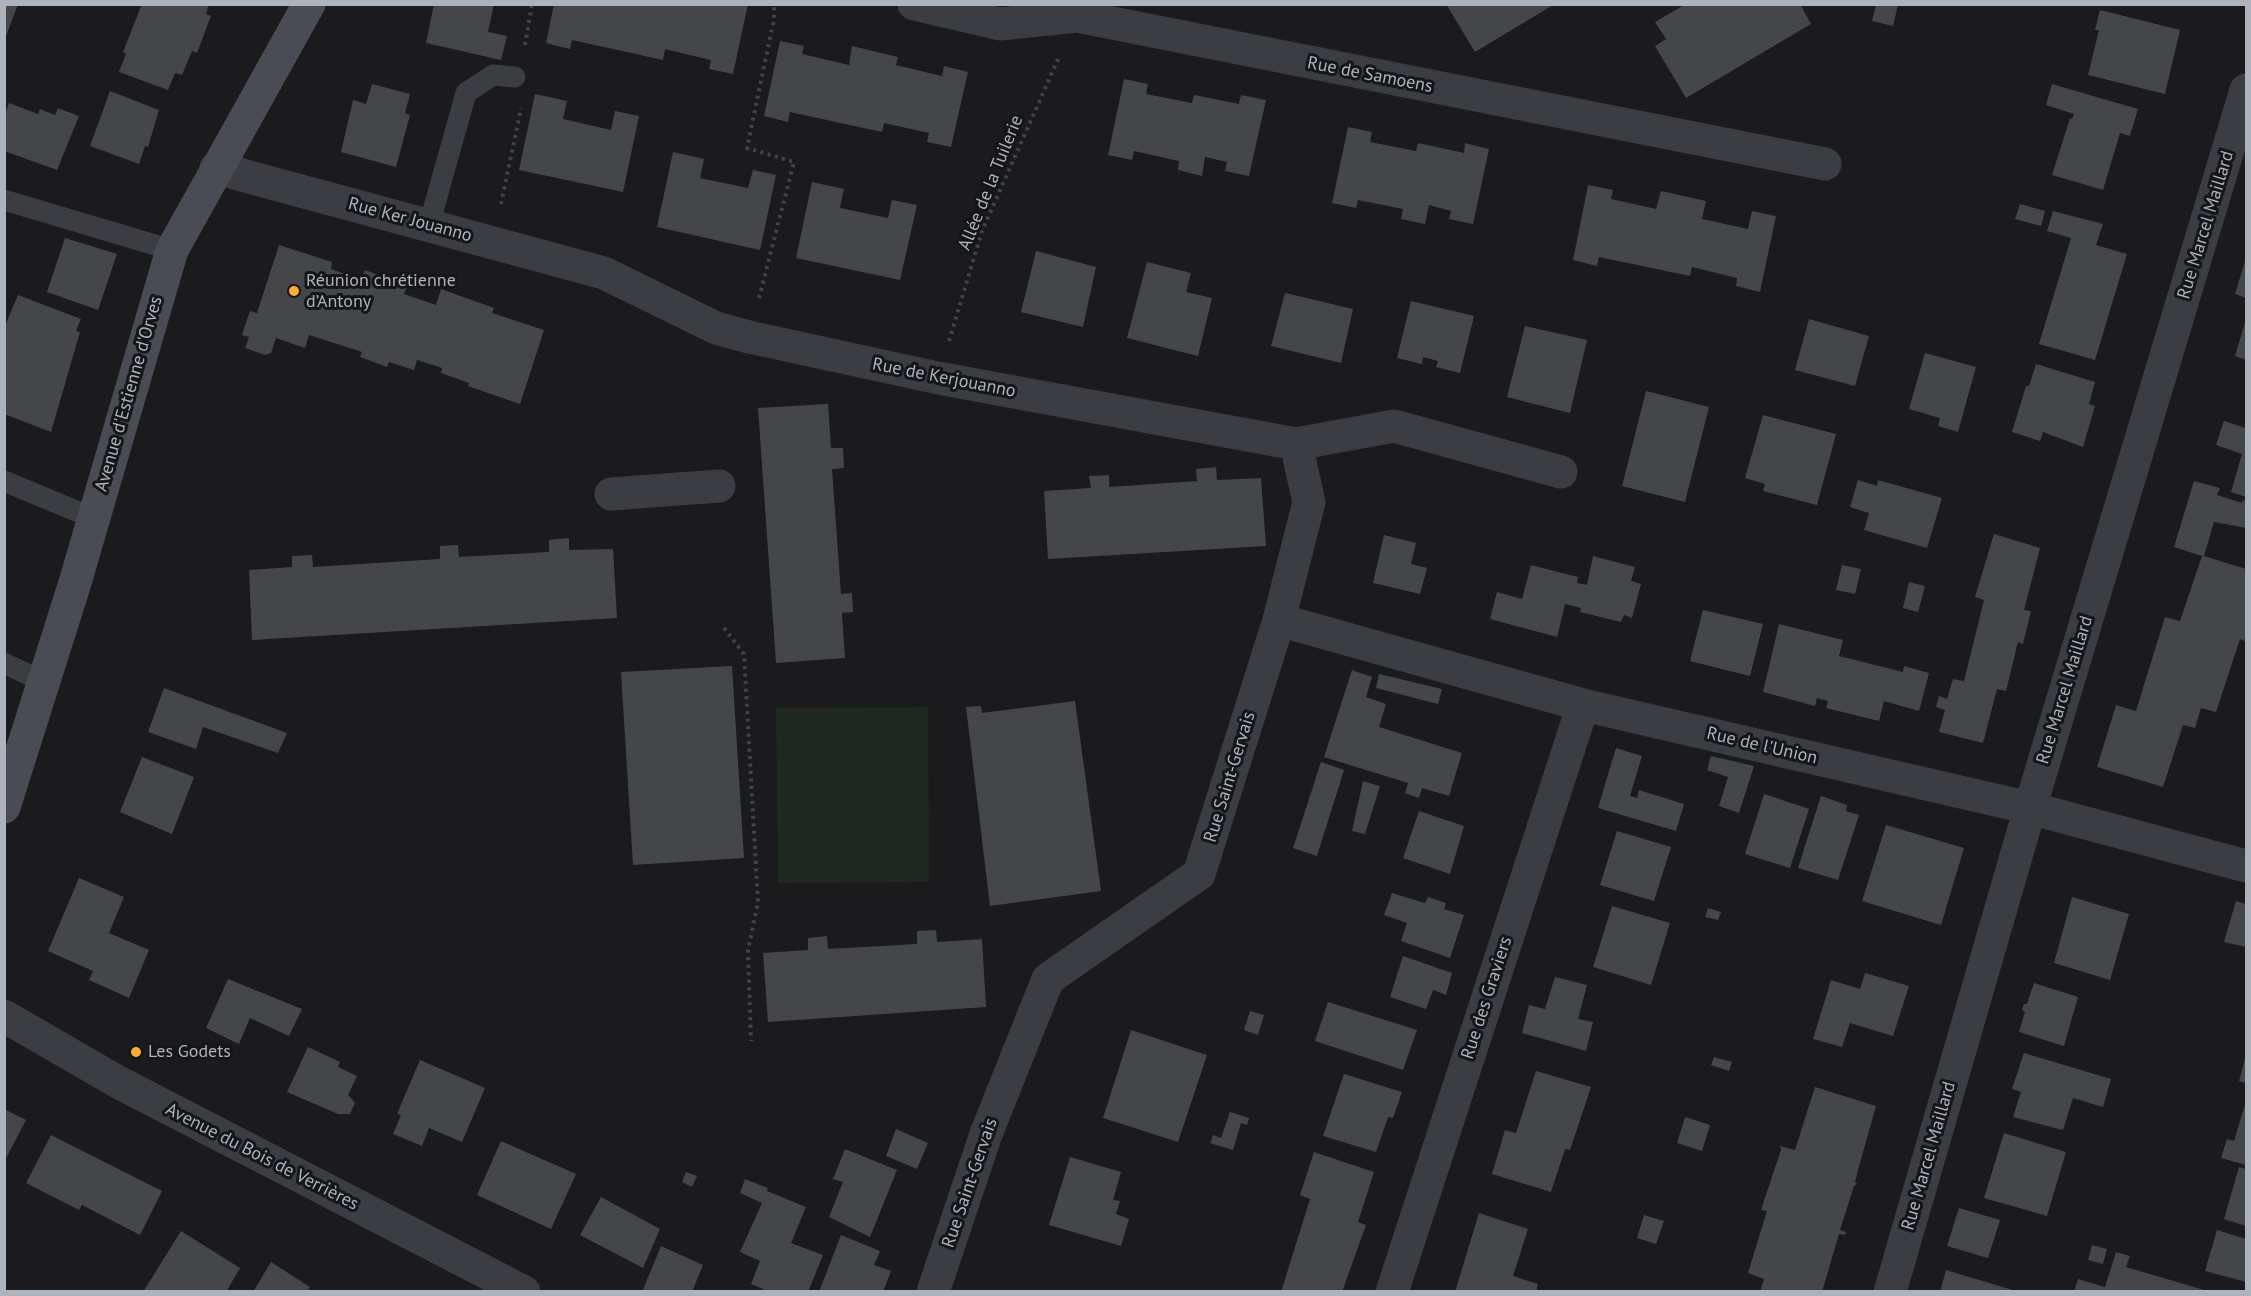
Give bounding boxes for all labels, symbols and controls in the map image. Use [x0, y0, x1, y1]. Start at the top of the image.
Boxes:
street label: Rue de Samoens [1306, 52, 1434, 98]
street label: Allée de la Tuilerie [954, 112, 1028, 254]
street label: Rue Marcel Maillard [2173, 148, 2239, 302]
street label: Rue Ker Jouanno [346, 193, 474, 247]
place label: Réunion chrétienne d’Antony [306, 270, 456, 312]
marker: Réunion chrétienne d’Antony [287, 284, 301, 298]
street label: Avenue d'Estienne d'Orves [91, 294, 167, 494]
street label: Rue de Kerjouanno [870, 354, 1018, 402]
street label: Rue Marcel Maillard [2032, 613, 2098, 767]
street label: Rue Saint-Gervais [1200, 709, 1260, 845]
street label: Rue de l'Union [1705, 723, 1819, 769]
street label: Rue des Graviers [1457, 934, 1517, 1062]
place label: Les Godets [148, 1041, 231, 1063]
marker: Les Godets [129, 1045, 143, 1059]
street label: Rue Marcel Maillard [1897, 1079, 1961, 1233]
street label: Avenue du Bois de Verrières [162, 1099, 362, 1215]
street label: Rue Saint-Gervais [938, 1115, 1002, 1251]

